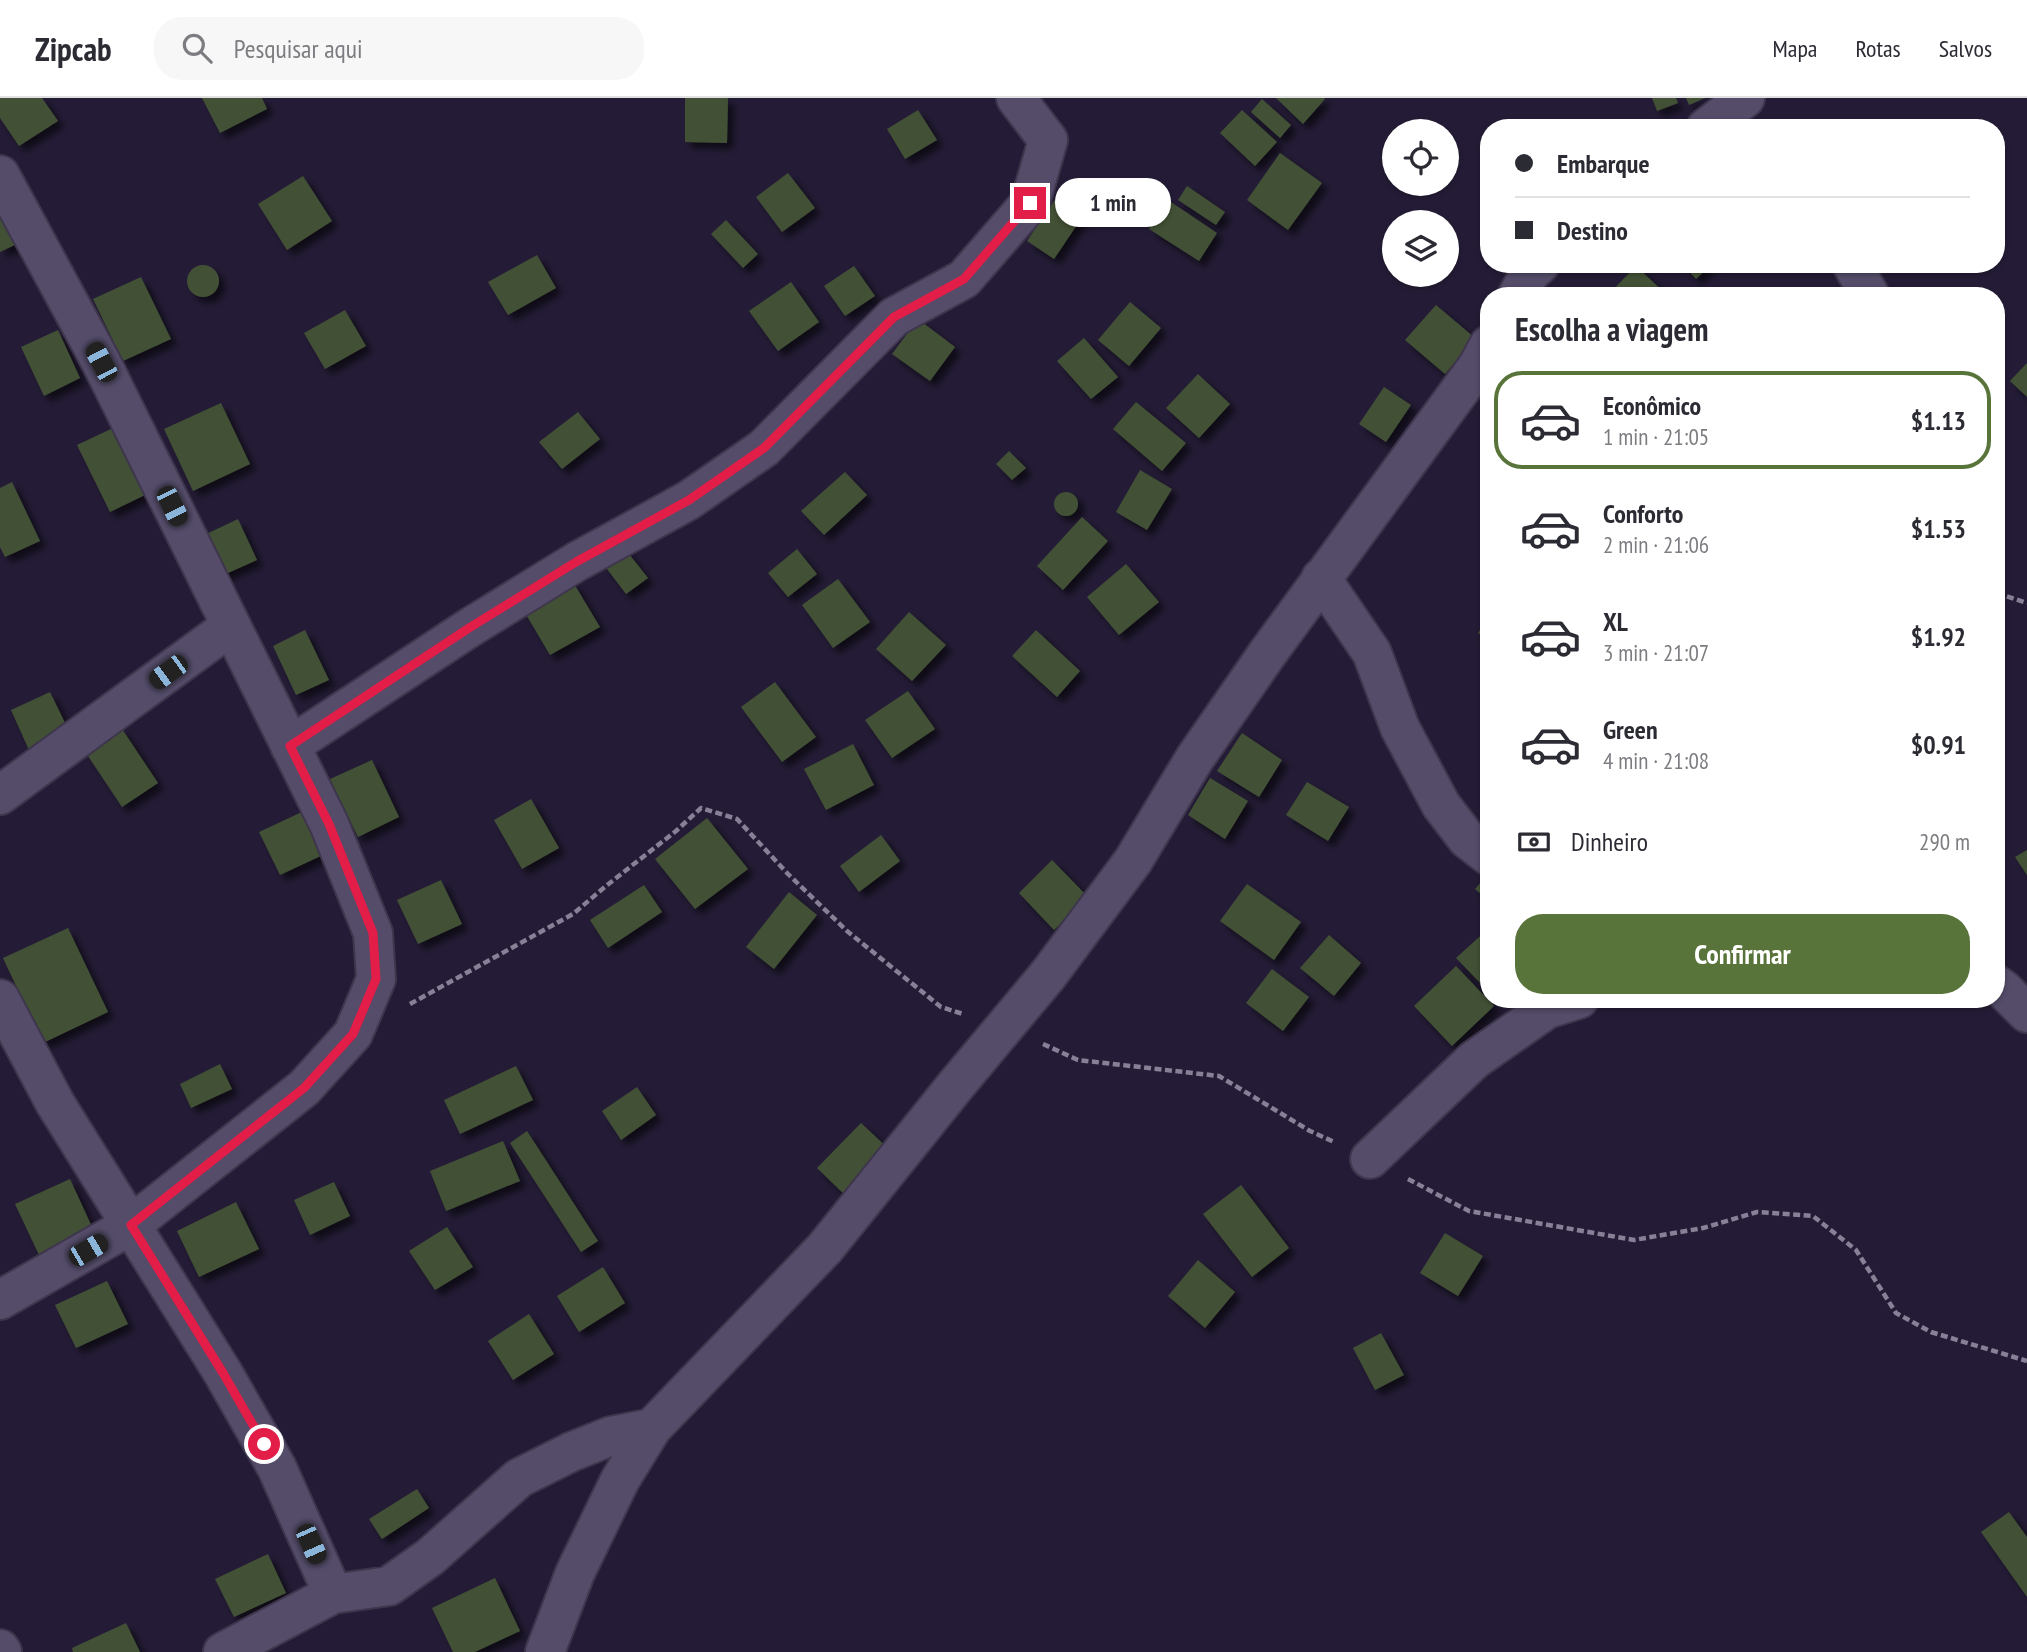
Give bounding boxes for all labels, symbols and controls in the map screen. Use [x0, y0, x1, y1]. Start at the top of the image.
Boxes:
search box [154, 17, 644, 80]
text: Zipcab [35, 27, 112, 70]
icon: search [178, 29, 216, 67]
text: Pesquisar aqui [234, 32, 363, 65]
text: Mapa [1773, 33, 1817, 64]
text: Rotas [1855, 33, 1901, 64]
text: Salvos [1939, 33, 1992, 64]
map controls [1382, 119, 1459, 287]
button: locate [1382, 119, 1459, 196]
text: Embarque [1557, 147, 1650, 180]
callout: 1 min [1054, 178, 1170, 228]
route end [1014, 187, 1046, 219]
text: 1 min [1090, 188, 1136, 217]
button: layers [1382, 210, 1459, 287]
text: Destino [1557, 214, 1628, 247]
text: Escolha a viagem [1515, 308, 1708, 350]
car [82, 339, 121, 385]
icon: car [1519, 389, 1582, 452]
text: Econômico [1603, 389, 1701, 422]
text: $1.13 [1911, 404, 1966, 437]
text: 1 min · 21:05 [1603, 422, 1709, 451]
car [154, 483, 191, 529]
icon: car [1519, 497, 1582, 560]
text: Conforto [1603, 497, 1683, 530]
text: $1.53 [1911, 512, 1966, 545]
text: 2 min · 21:06 [1603, 530, 1709, 559]
icon: car [1519, 605, 1582, 668]
text: XL [1603, 605, 1628, 638]
text: $1.92 [1911, 620, 1966, 653]
text: 3 min · 21:07 [1603, 638, 1709, 667]
car [145, 651, 192, 693]
icon: car [1519, 713, 1582, 776]
text: Green [1603, 713, 1658, 746]
text: $0.91 [1911, 728, 1966, 761]
text: 4 min · 21:08 [1603, 746, 1709, 775]
icon: cash [1515, 823, 1553, 861]
text: Dinheiro [1571, 825, 1648, 858]
text: 290 m [1919, 827, 1970, 856]
button: Confirmar [1515, 914, 1970, 994]
car [65, 1230, 112, 1270]
route start [248, 1428, 280, 1460]
car [293, 1521, 330, 1567]

